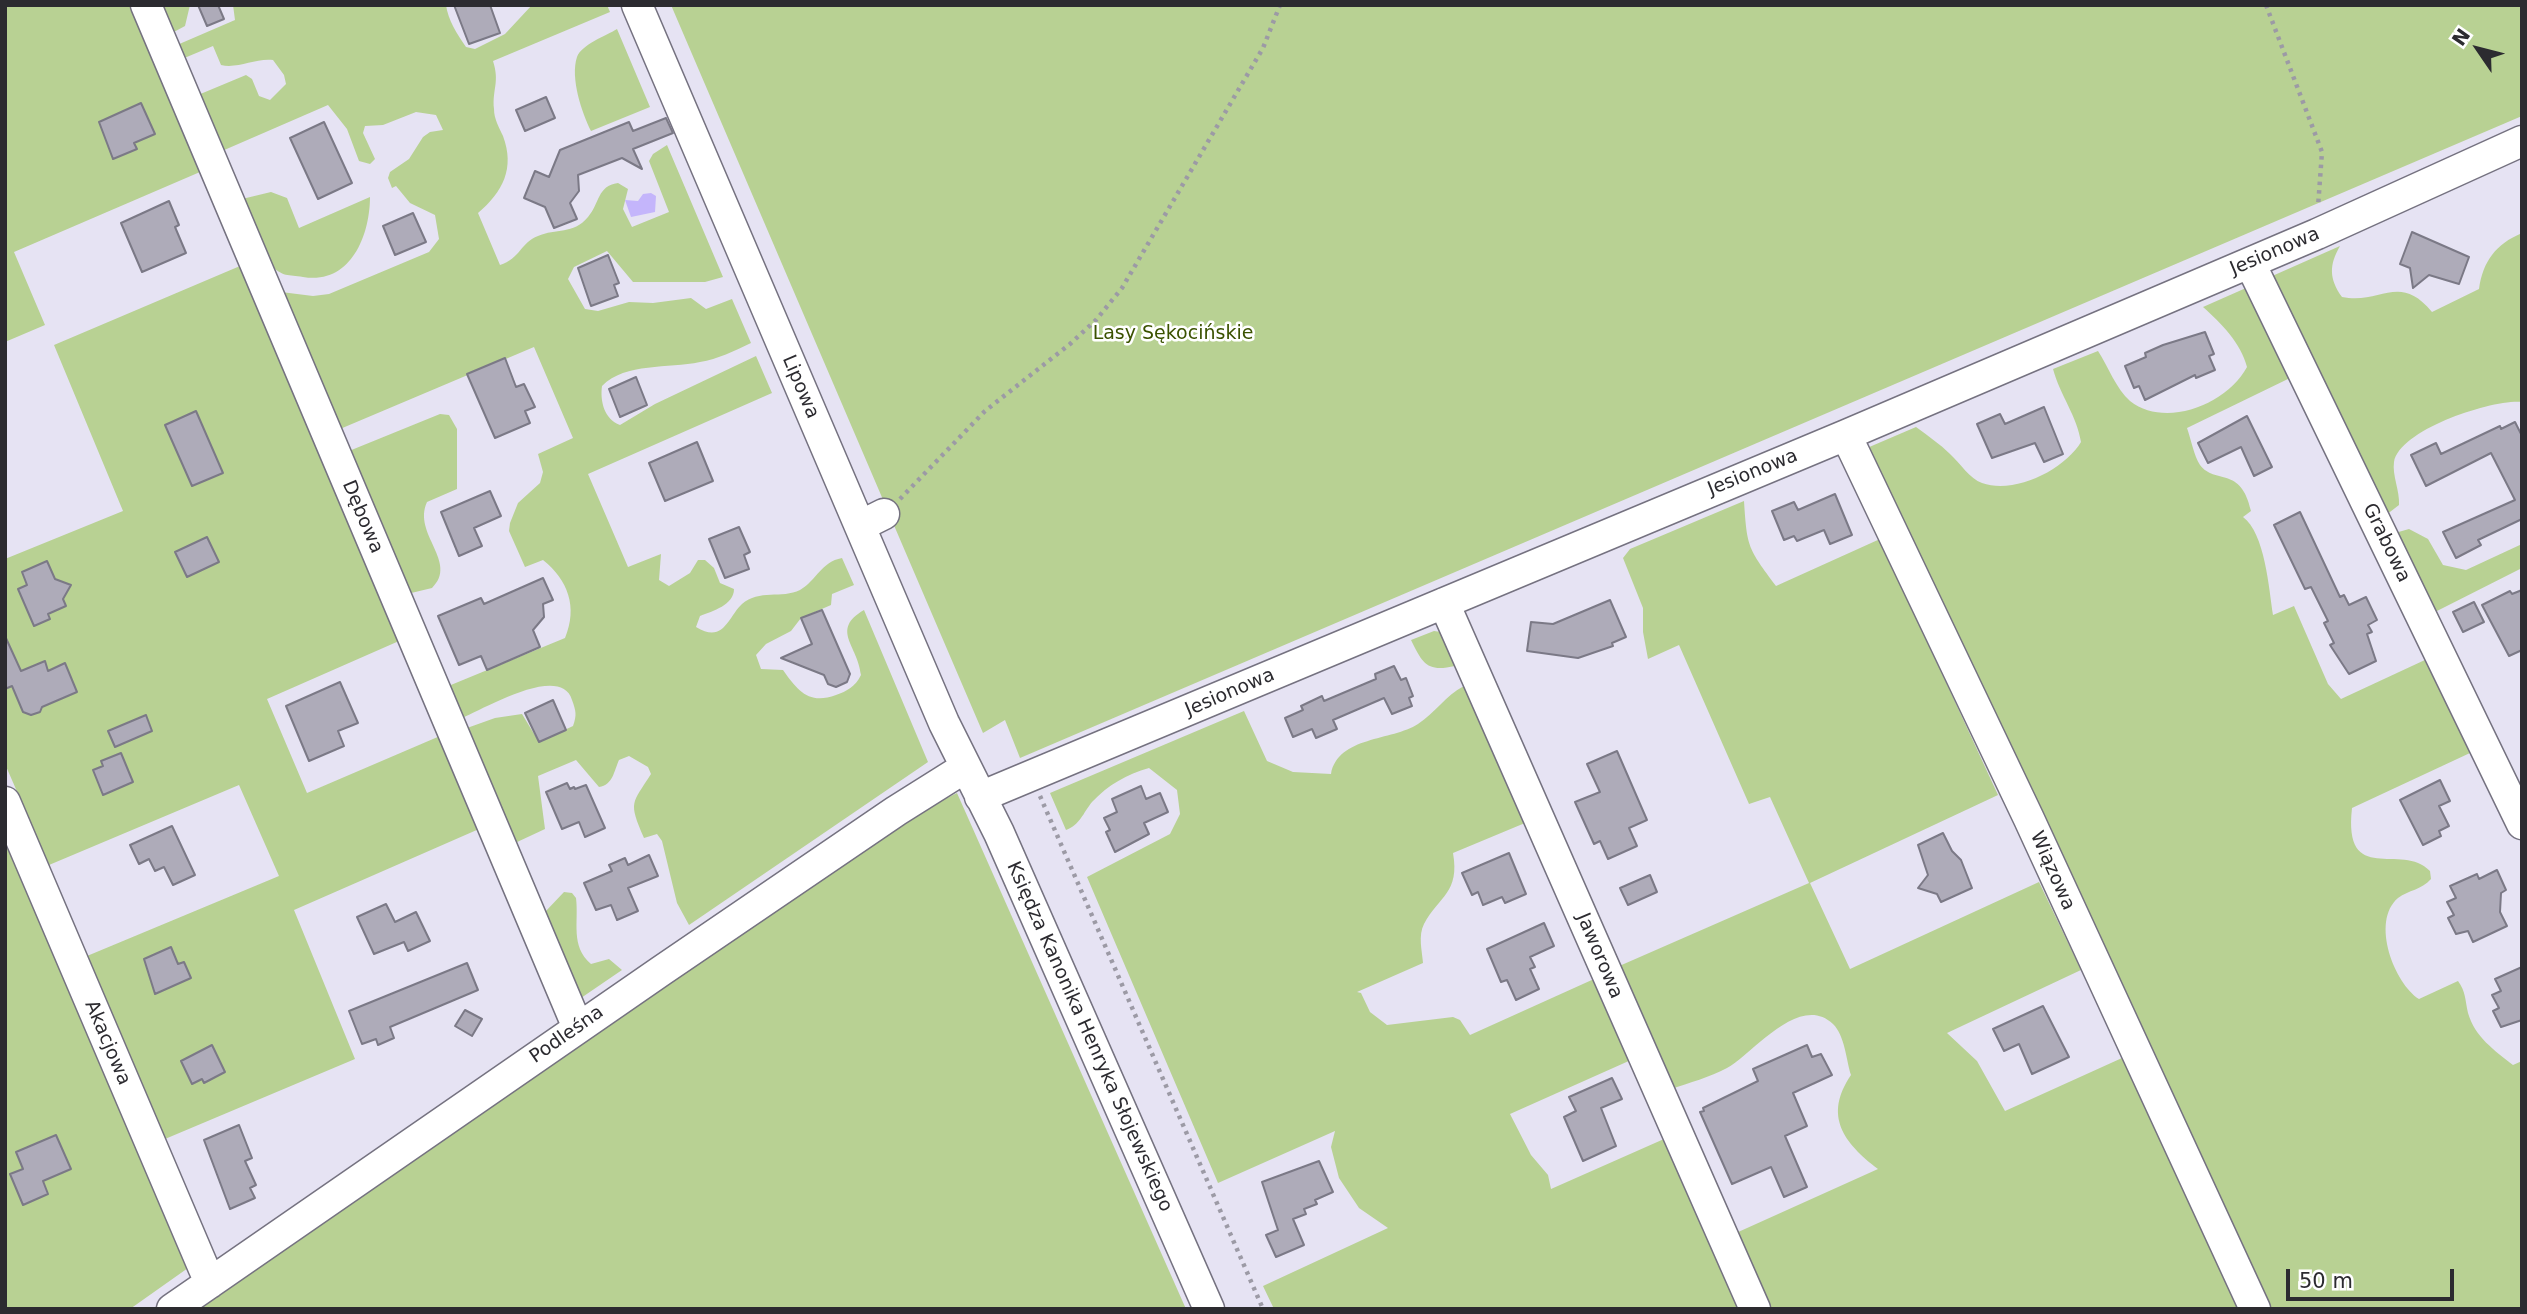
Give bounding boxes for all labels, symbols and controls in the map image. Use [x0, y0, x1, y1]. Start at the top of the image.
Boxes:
north arrow [2443, 14, 2513, 84]
text: N [2447, 24, 2474, 50]
street label: Jesionowa [2227, 223, 2323, 281]
park label: Lasy Sękocińskie [1093, 323, 1253, 345]
street label: Lipowa [776, 352, 824, 422]
street label: Jesionowa [1705, 445, 1801, 501]
street label: Dębowa [336, 477, 388, 557]
street label: Grabowa [2357, 500, 2415, 586]
street label: Jesionowa [1182, 664, 1278, 722]
street label: Wiązowa [2024, 828, 2080, 914]
street label: Księdza Kanonika Henryka Słojewskiego [1001, 858, 1177, 1216]
street label: Jaworowa [1571, 910, 1627, 1002]
street label: Akacjowa [79, 997, 135, 1089]
street label: Podleśna [526, 1001, 608, 1069]
scale bar [2289, 1254, 2457, 1298]
text: 50 m [2299, 1269, 2353, 1293]

